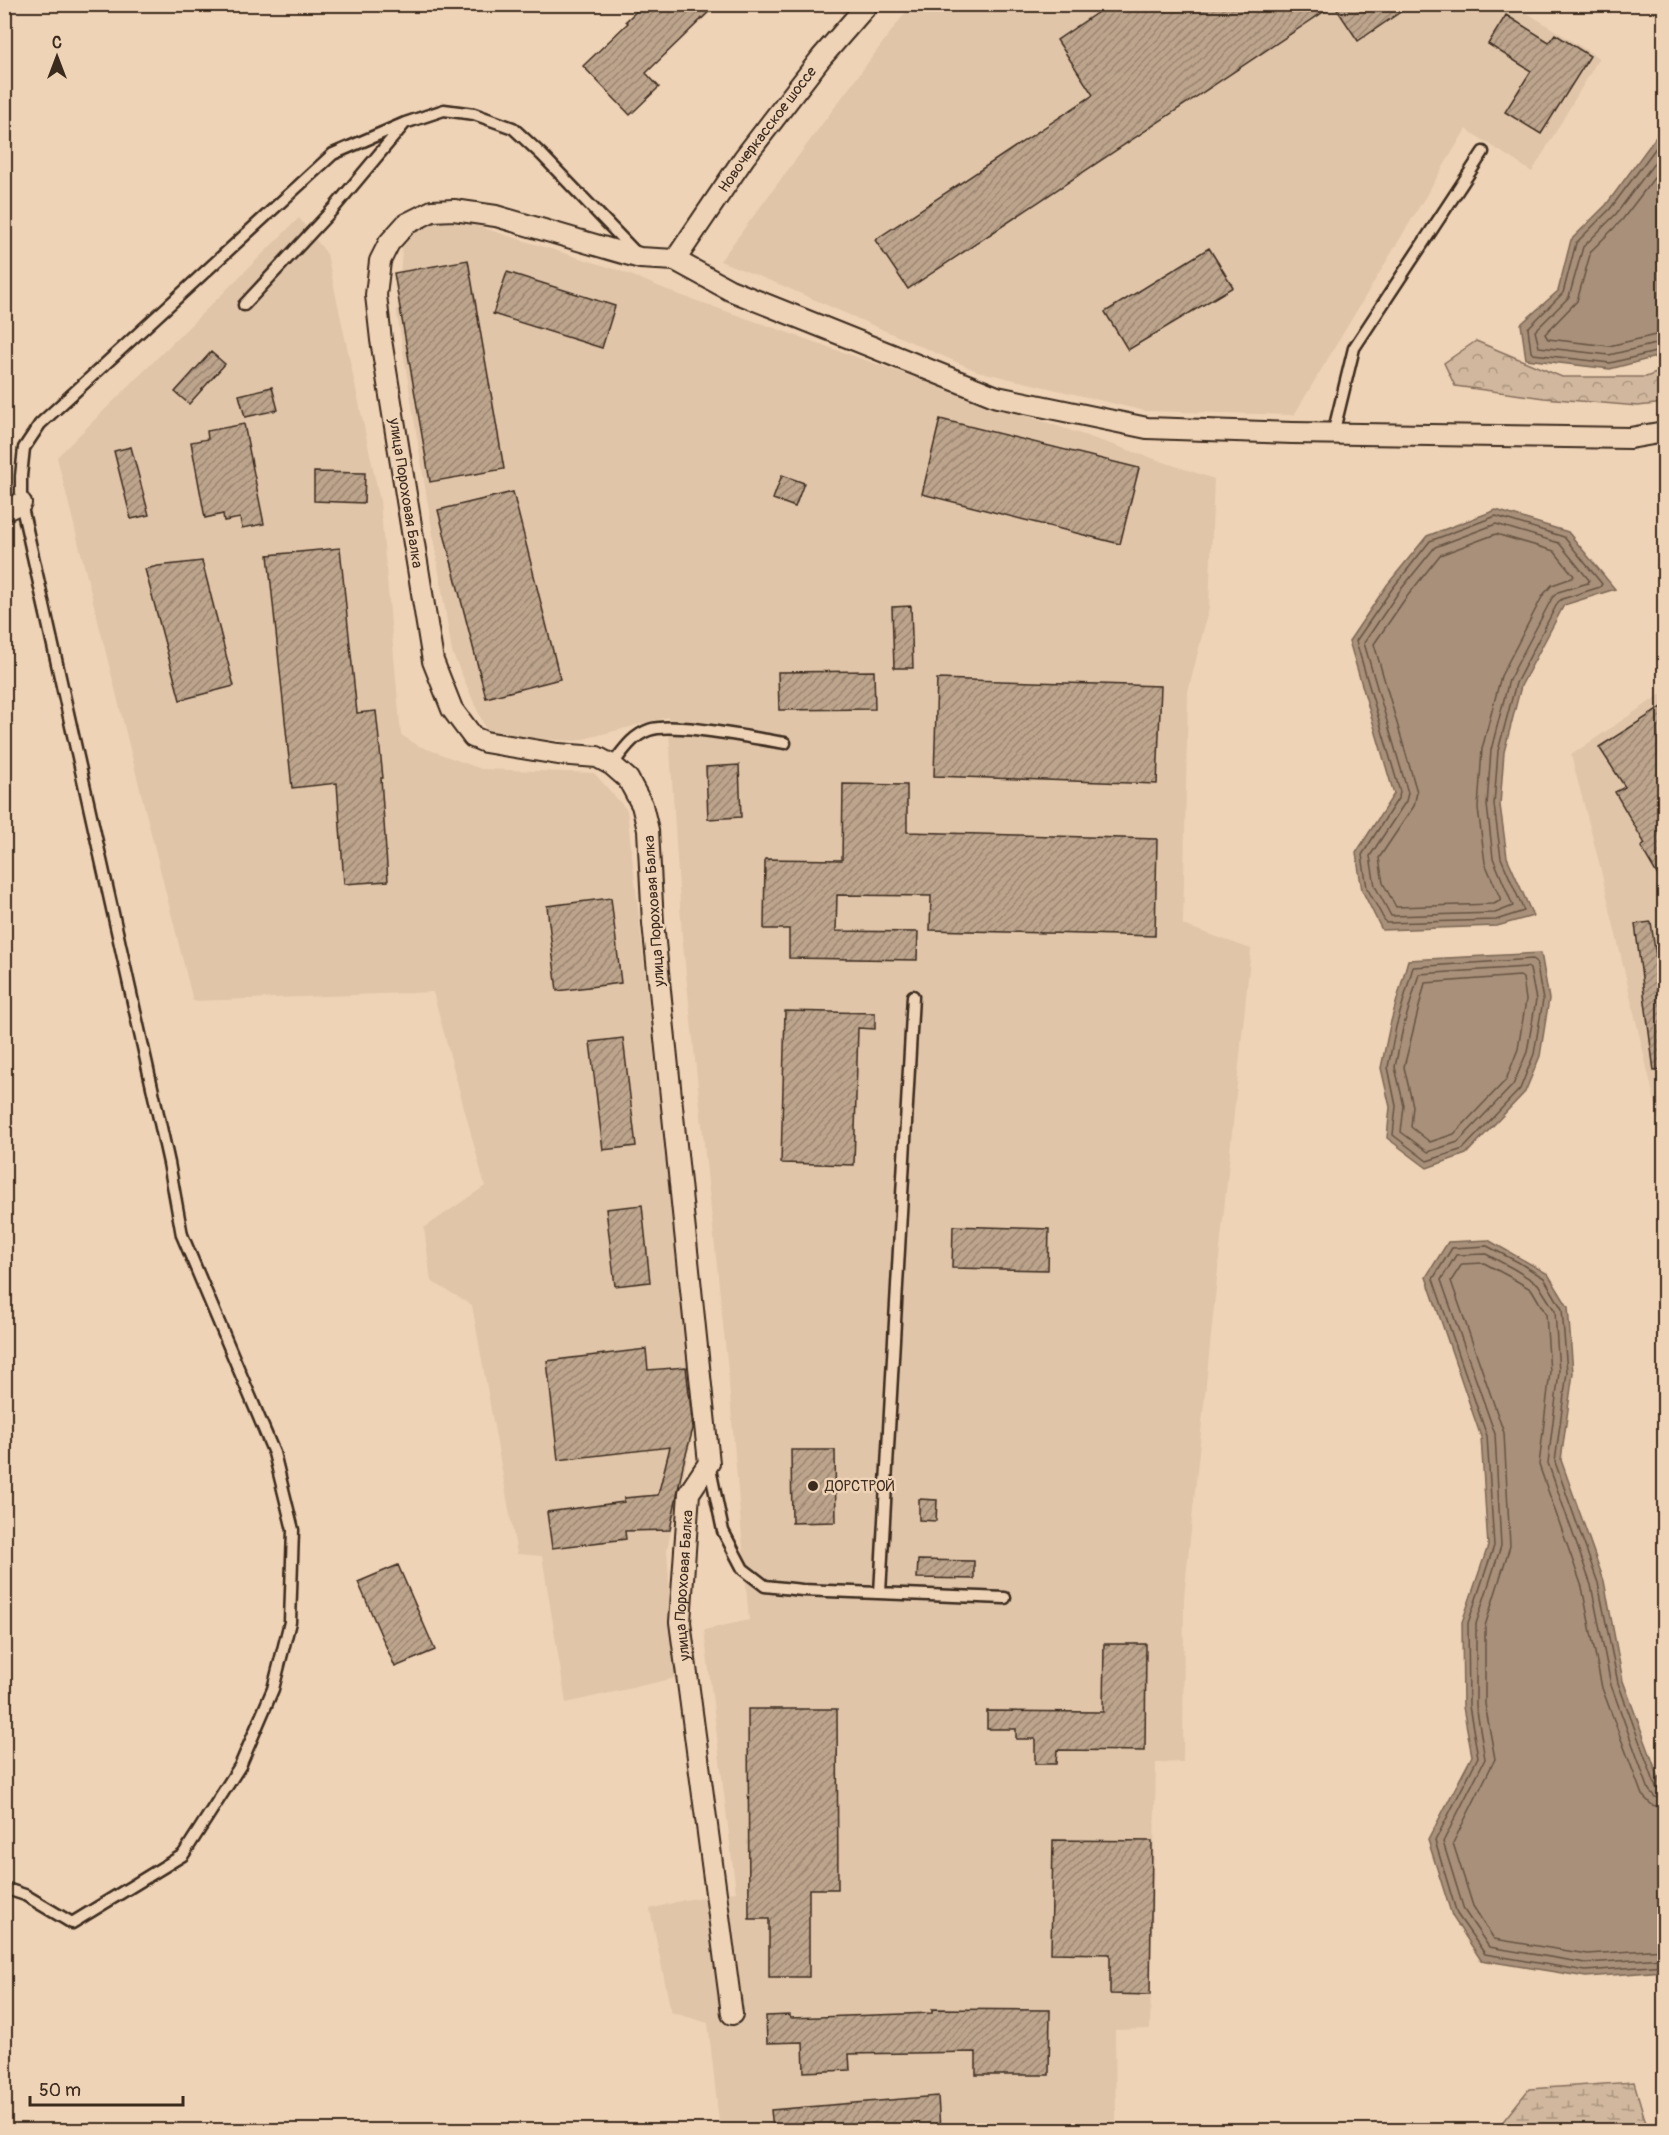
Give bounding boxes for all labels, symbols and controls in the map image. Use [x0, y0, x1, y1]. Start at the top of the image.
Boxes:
north arrow [27, 27, 87, 87]
text: С [52, 33, 62, 53]
street label: Новочеркасское шоссе [714, 62, 821, 196]
street label: улица Пороховая Балка [384, 416, 427, 569]
street label: улица Пороховая Балка [640, 835, 669, 988]
place label: ДОРСТРОЙ [824, 1477, 895, 1496]
marker: ДОРСТРОЙ [806, 1479, 820, 1493]
street label: улица Пороховая Балка [671, 1509, 698, 1663]
scale bar [30, 2069, 183, 2107]
text: 50 m [39, 2079, 81, 2102]

